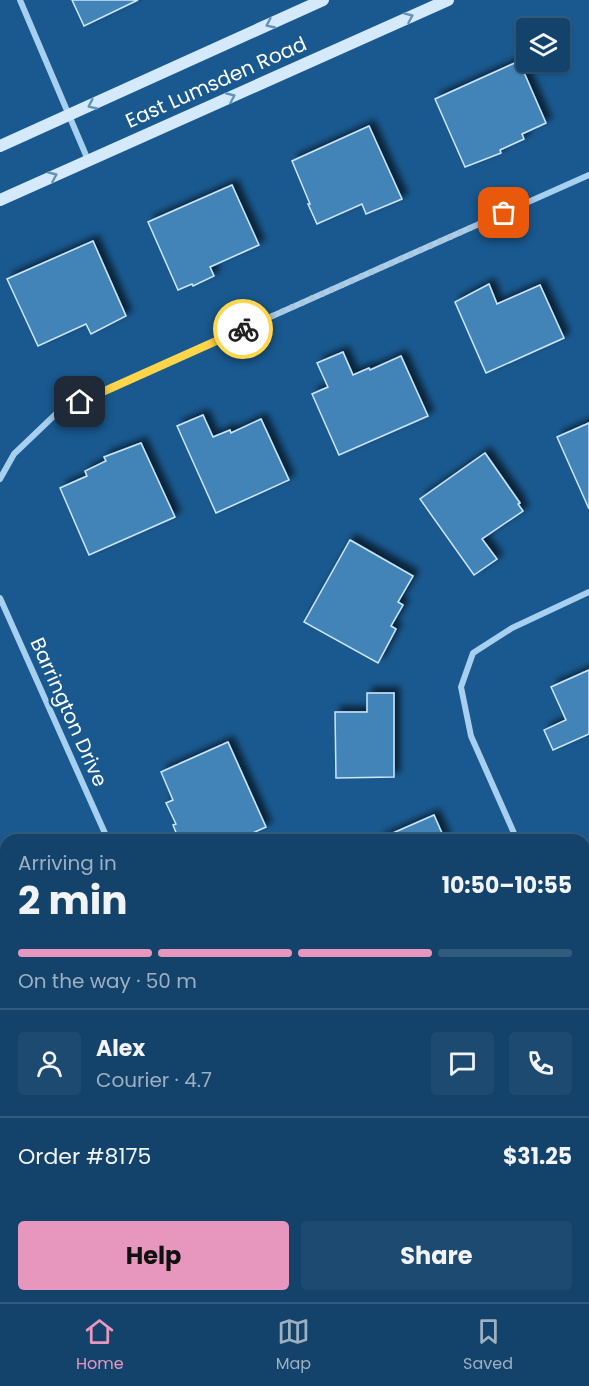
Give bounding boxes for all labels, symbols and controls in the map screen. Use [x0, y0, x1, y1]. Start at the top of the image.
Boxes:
one-way arrow [403, 12, 414, 24]
one-way arrow [265, 17, 276, 29]
map controls [516, 18, 570, 72]
button: layers [516, 18, 570, 72]
street label: East Lumsden Road [121, 29, 311, 135]
one-way arrow [225, 92, 236, 104]
one-way arrow [88, 98, 99, 110]
one-way arrow [47, 172, 58, 184]
pin [478, 187, 529, 238]
icon: bag [487, 196, 520, 229]
courier [213, 299, 273, 359]
icon: bike [227, 313, 260, 346]
pin [54, 376, 105, 427]
icon: home [63, 385, 96, 418]
street label: Barrington Drive [24, 633, 114, 791]
text: Arriving in [18, 849, 117, 877]
text: 10:50–10:55 [442, 870, 572, 901]
text: 2 min [18, 873, 128, 928]
text: On the way · 50 m [18, 967, 197, 995]
button: person [18, 1032, 81, 1095]
button: chat [431, 1032, 494, 1095]
button: phone [509, 1032, 572, 1095]
text: Alex [96, 1033, 145, 1064]
text: Courier · 4.7 [96, 1066, 212, 1094]
text: Order #8175 [18, 1141, 151, 1172]
text: $31.25 [503, 1141, 572, 1172]
button: Help [18, 1221, 289, 1290]
button: Share [301, 1221, 572, 1290]
tab: Home [76, 1315, 124, 1376]
tab: Map [276, 1315, 311, 1376]
tab: Saved [463, 1315, 513, 1376]

